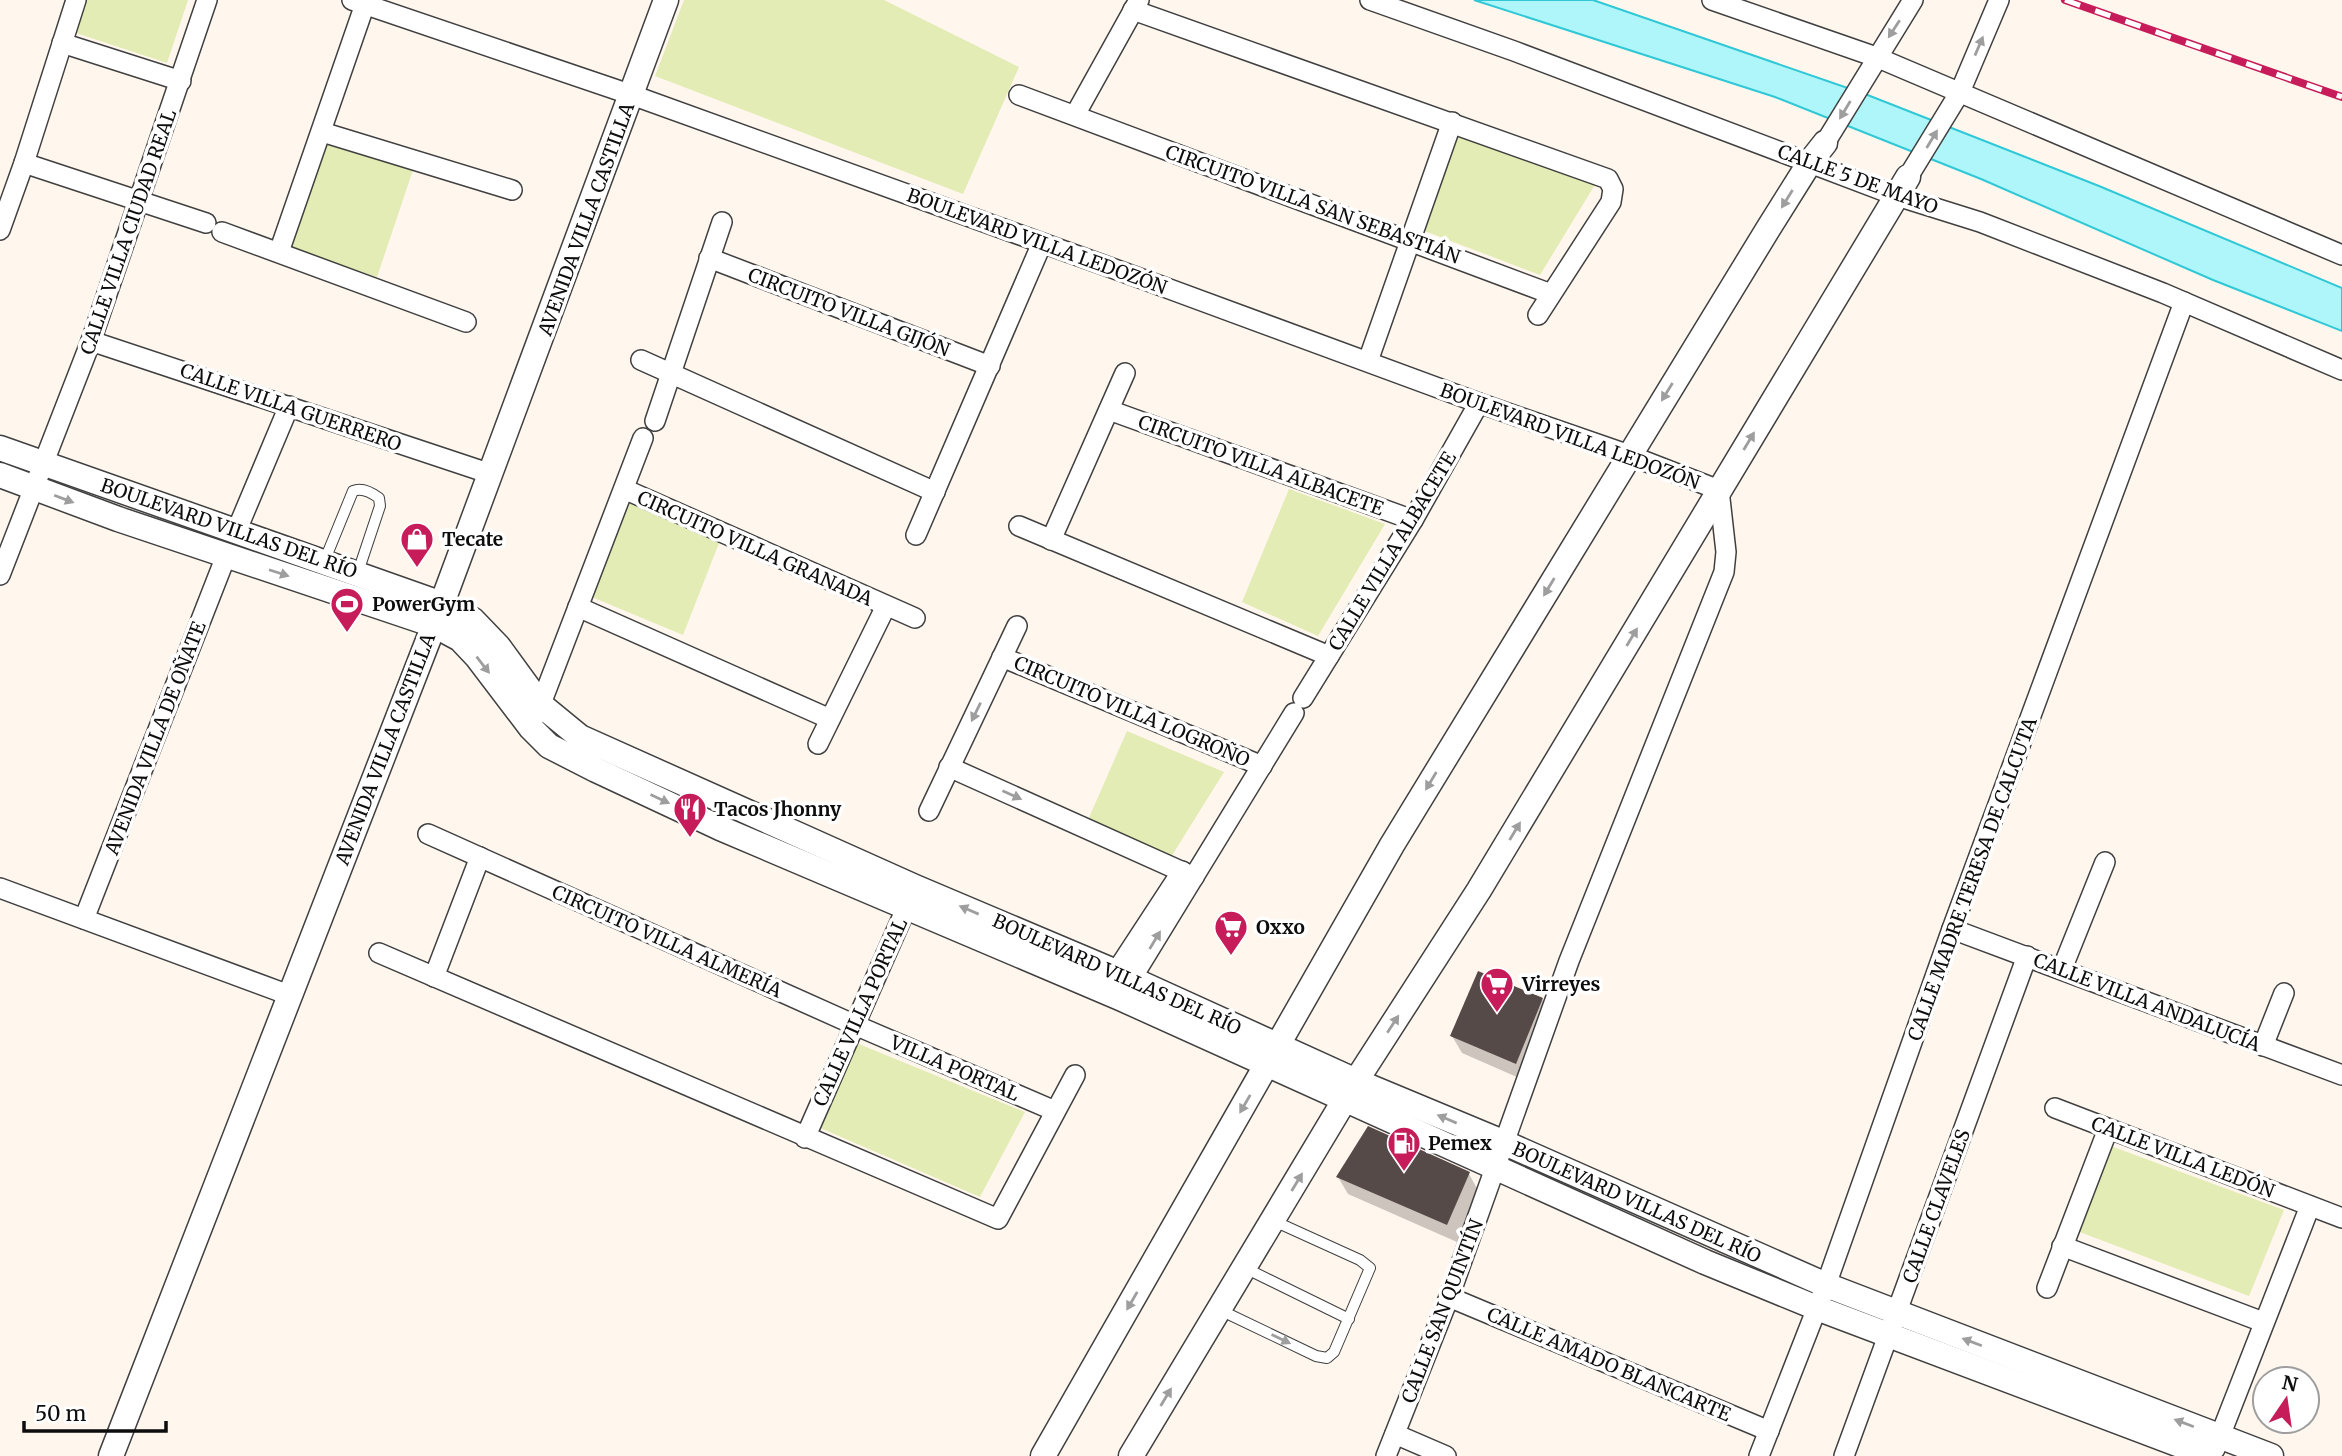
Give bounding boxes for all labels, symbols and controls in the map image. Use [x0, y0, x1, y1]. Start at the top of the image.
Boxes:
one-way arrow [1888, 19, 1901, 38]
one-way arrow [1974, 35, 1985, 56]
street label: AVENIDA VILLA CASTILLA [532, 99, 640, 340]
one-way arrow [1839, 100, 1852, 119]
street label: CALLE VILLA CIUDAD REAL [75, 106, 181, 358]
one-way arrow [1925, 129, 1938, 148]
street label: CIRCUITO VILLA SAN SEBASTIÁN [1162, 139, 1464, 269]
street label: CALLE 5 DE MAYO [1775, 139, 1942, 219]
street label: BOULEVARD VILLA LEDOZÓN [904, 183, 1171, 299]
one-way arrow [1780, 190, 1794, 208]
street label: CIRCUITO VILLA GIJÓN [745, 262, 954, 362]
street label: CALLE VILLA GUERRERO [177, 358, 405, 456]
street label: BOULEVARD VILLA LEDOZÓN [1437, 378, 1704, 494]
one-way arrow [1661, 383, 1674, 402]
street label: CIRCUITO VILLA ALBACETE [1135, 409, 1387, 521]
one-way arrow [1742, 432, 1755, 451]
street label: CALLE VILLA ALBACETE [1323, 447, 1461, 655]
street label: BOULEVARD VILLAS DEL RÍO [98, 473, 361, 583]
street label: CIRCUITO VILLA GRANADA [634, 485, 877, 611]
one-way arrow [54, 493, 75, 504]
shop icon: Tecate [398, 520, 436, 569]
place label: Tecate [442, 527, 503, 551]
one-way arrow [269, 569, 290, 579]
one-way arrow [1543, 577, 1555, 596]
sports icon: PowerGym [328, 585, 366, 634]
place label: PowerGym [372, 592, 475, 616]
street label: AVENIDA VILLA DE OÑATE [99, 618, 211, 859]
one-way arrow [1626, 627, 1639, 646]
street label: AVENIDA VILLA CASTILLA [329, 629, 441, 869]
street label: CIRCUITO VILLA LOGROÑO [1010, 650, 1254, 772]
one-way arrow [476, 655, 491, 673]
one-way arrow [970, 702, 981, 722]
street label: CALLE MADRE TERESA DE CALCUTA [1902, 713, 2042, 1044]
one-way arrow [1424, 771, 1437, 791]
restaurant icon: Tacos Jhonny [671, 790, 709, 839]
one-way arrow [1001, 790, 1022, 801]
one-way arrow [649, 794, 670, 805]
place label: Tacos Jhonny [714, 797, 842, 821]
one-way arrow [1508, 822, 1521, 841]
street label: CIRCUITO VILLA ALMERÍA [548, 879, 786, 1003]
one-way arrow [958, 904, 979, 915]
street label: BOULEVARD VILLAS DEL RÍO [989, 908, 1245, 1040]
supermarket icon: Oxxo [1212, 908, 1250, 957]
street label: CALLE VILLA PORTAL [808, 914, 912, 1110]
place label: Oxxo [1256, 915, 1305, 939]
one-way arrow [1149, 930, 1162, 949]
street label: CALLE VILLA ANDALUCÍA [2030, 948, 2264, 1057]
supermarket icon: Virreyes [1478, 965, 1516, 1014]
place label: Virreyes [1521, 972, 1600, 996]
one-way arrow [1387, 1014, 1400, 1033]
street label: VILLA PORTAL [886, 1030, 1023, 1106]
one-way arrow [1240, 1094, 1252, 1114]
street label: CALLE VILLA LEDÓN [2088, 1111, 2278, 1203]
one-way arrow [1436, 1113, 1457, 1124]
fuel station icon: Pemex [1385, 1124, 1423, 1173]
street label: CALLE CLAVELES [1897, 1126, 1975, 1286]
place label: Pemex [1428, 1131, 1492, 1155]
street label: BOULEVARD VILLAS DEL RÍO [1509, 1136, 1765, 1268]
one-way arrow [1290, 1172, 1303, 1191]
street label: CALLE SAN QUINTÍN [1396, 1216, 1488, 1406]
one-way arrow [1126, 1292, 1138, 1311]
street label: CALLE AMADO BLANCARTE [1483, 1302, 1735, 1426]
one-way arrow [1271, 1333, 1291, 1345]
one-way arrow [1961, 1336, 1982, 1347]
north arrow [2251, 1365, 2321, 1435]
text: N [2280, 1370, 2300, 1397]
one-way arrow [1160, 1388, 1172, 1407]
scale bar [24, 1390, 166, 1434]
text: 50 m [35, 1400, 86, 1427]
one-way arrow [2173, 1418, 2194, 1429]

